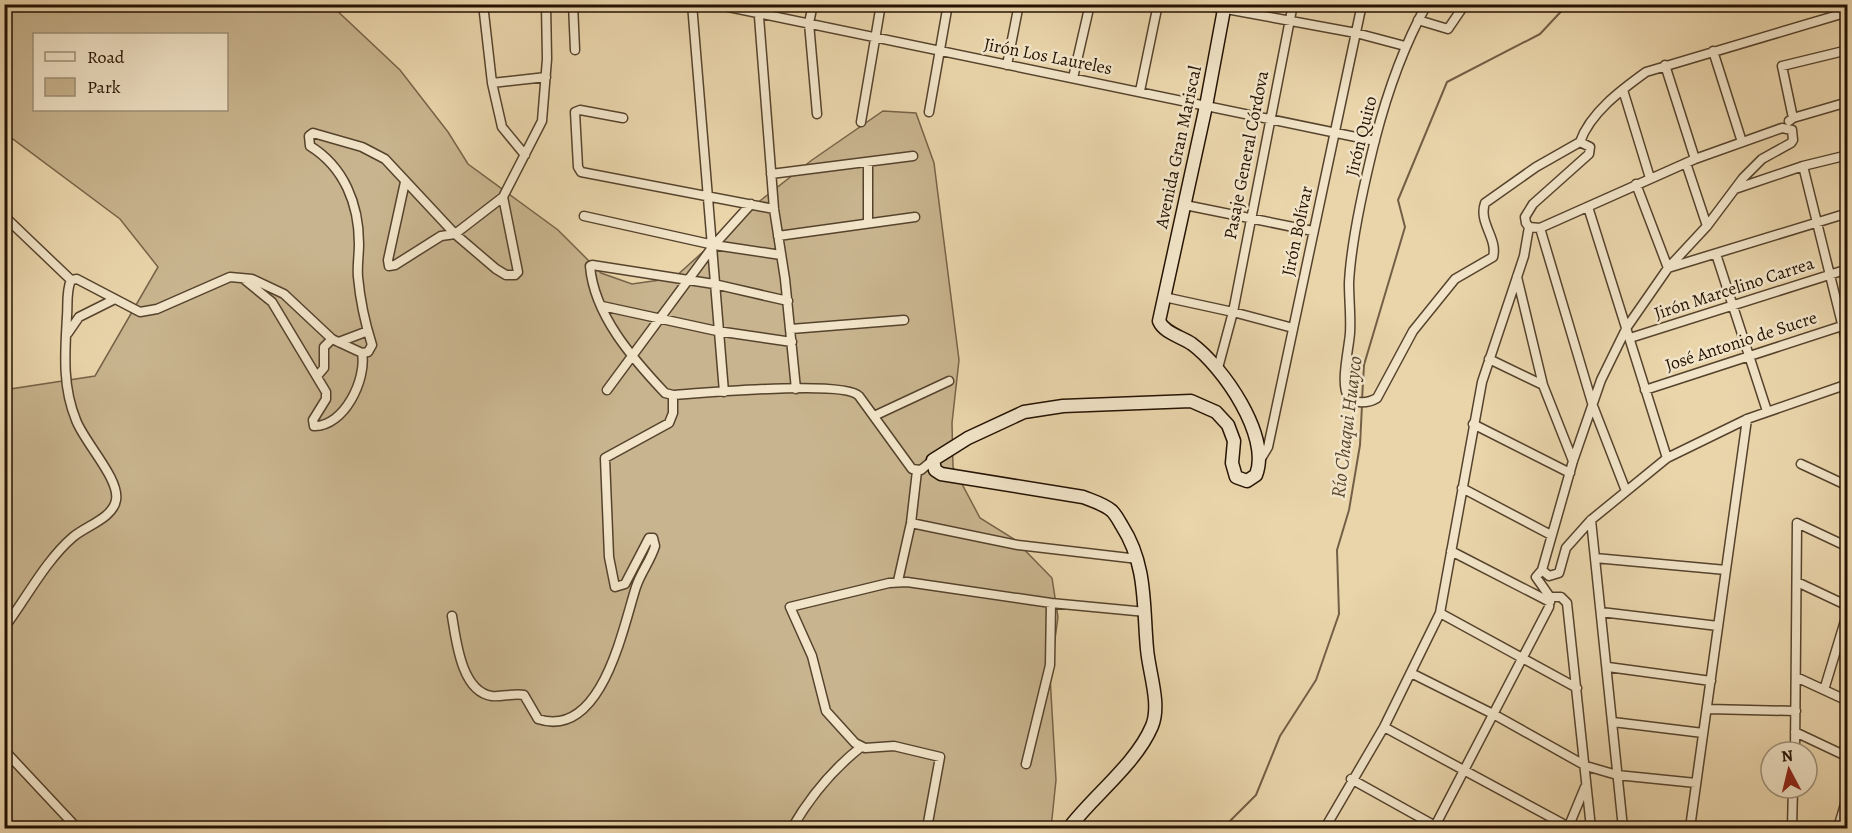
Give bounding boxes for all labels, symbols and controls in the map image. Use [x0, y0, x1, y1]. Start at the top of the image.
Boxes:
street label: Jirón Los Laureles [982, 32, 1114, 80]
legend [33, 33, 228, 111]
text: Road [87, 45, 125, 69]
street label: Avenida Gran Mariscal [1149, 63, 1207, 231]
street label: Pasaje General Córdova [1218, 68, 1274, 241]
text: Park [87, 75, 121, 99]
street label: Jirón Quito [1339, 93, 1383, 179]
street label: Jirón Bolívar [1276, 184, 1318, 278]
street label: Jirón Marcelino Carrea [1651, 251, 1818, 325]
street label: José Antonio de Sucre [1662, 305, 1820, 377]
water label: Río Chaqui Huayco [1324, 355, 1369, 500]
north arrow [1759, 740, 1819, 800]
text: N [1780, 744, 1795, 768]

